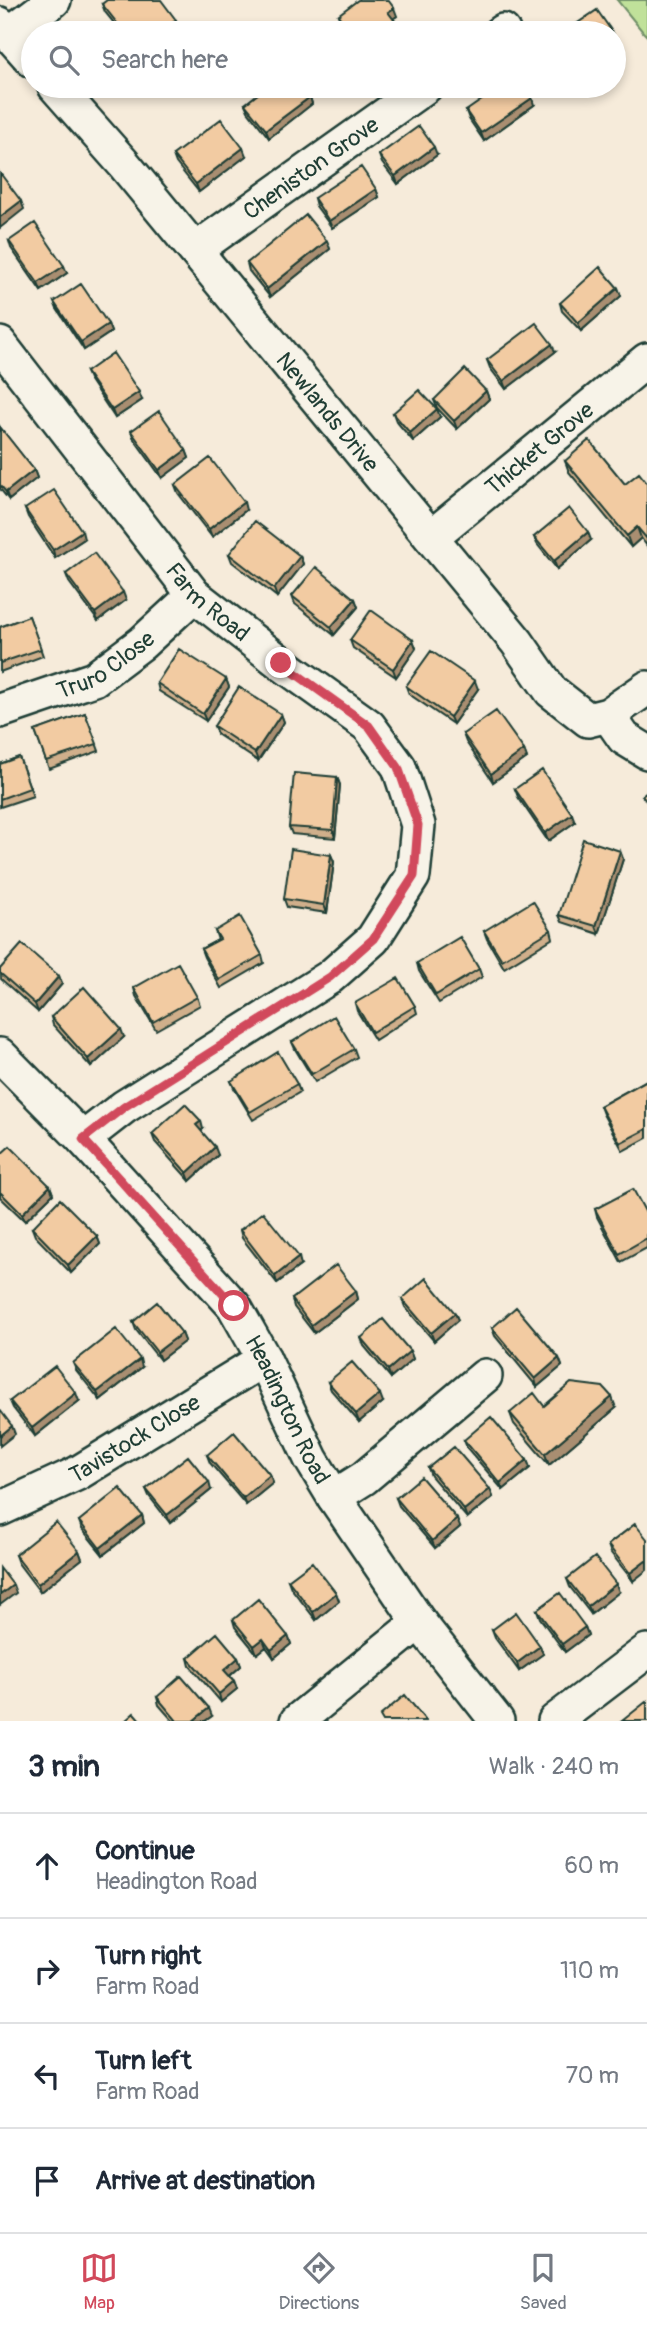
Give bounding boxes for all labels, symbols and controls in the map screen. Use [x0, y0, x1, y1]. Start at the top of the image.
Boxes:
search box [21, 21, 626, 98]
icon: search [45, 41, 83, 79]
text: Search here [101, 44, 228, 76]
street label: Cheniston Grove [237, 109, 385, 226]
street label: Newlands Drive [270, 346, 386, 478]
street label: Thicket Grove [479, 395, 600, 501]
street label: Farm Road [160, 556, 256, 648]
street label: Truro Close [53, 624, 161, 705]
route end [265, 647, 296, 678]
route start [218, 1290, 249, 1321]
street label: Headington Road [239, 1330, 337, 1489]
street label: Tavistock Close [65, 1387, 206, 1490]
text: 3 min [28, 1748, 100, 1785]
text: Walk · 240 m [489, 1752, 619, 1781]
text: Continue [95, 1835, 195, 1867]
icon: ahead [28, 1847, 66, 1885]
text: 60 m [564, 1851, 619, 1880]
text: Headington Road [95, 1867, 257, 1896]
text: Turn right [95, 1940, 201, 1972]
icon: right [28, 1952, 66, 1990]
text: 110 m [560, 1956, 619, 1985]
text: Farm Road [95, 1972, 199, 2001]
text: Turn left [95, 2045, 191, 2077]
icon: left [28, 2057, 66, 2095]
text: 70 m [566, 2061, 619, 2090]
text: Farm Road [95, 2077, 199, 2106]
icon: arrive [28, 2162, 66, 2200]
text: Arrive at destination [95, 2165, 315, 2197]
tab: Map [80, 2249, 118, 2315]
tab: Directions [279, 2249, 359, 2315]
tab: Saved [520, 2249, 567, 2315]

